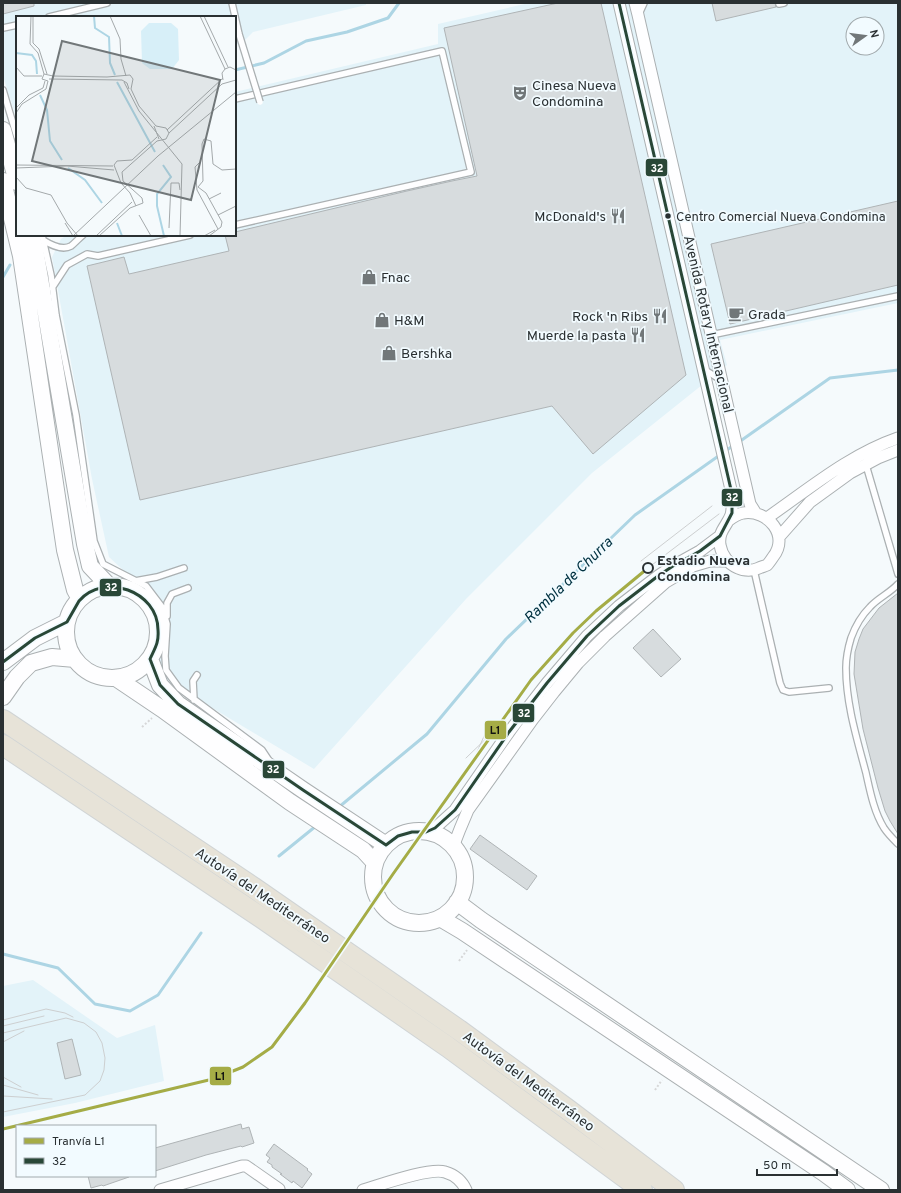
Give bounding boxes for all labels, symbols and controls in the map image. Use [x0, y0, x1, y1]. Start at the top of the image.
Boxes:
inset map [16, 16, 236, 236]
north arrow [845, 16, 885, 56]
text: N [866, 28, 881, 39]
place label: Cinesa Nueva Condomina [532, 78, 616, 111]
theatre icon: Cinesa Nueva Condomina [511, 84, 529, 102]
line badge: 32 [645, 158, 668, 177]
text: 32 [650, 162, 664, 176]
restaurant icon: McDonald's [609, 207, 627, 225]
place label: McDonald's [534, 209, 606, 226]
place label: Centro Comercial Nueva Condomina [676, 210, 886, 226]
marker: Centro Comercial Nueva Condomina [663, 211, 673, 221]
street label: Avenida Rotary Internacional [679, 234, 736, 415]
shop icon: Fnac [360, 268, 378, 286]
place label: Fnac [381, 270, 410, 287]
cafe icon: Grada [727, 305, 745, 323]
restaurant icon: Rock 'n Ribs [651, 307, 669, 325]
place label: Grada [748, 307, 786, 324]
place label: Rock 'n Ribs [572, 309, 648, 326]
shop icon: H&M [373, 311, 391, 329]
place label: H&M [394, 313, 425, 330]
restaurant icon: Muerde la pasta [629, 326, 647, 344]
place label: Muerde la pasta [527, 328, 626, 345]
shop icon: Bershka [380, 344, 398, 362]
place label: Bershka [401, 346, 452, 363]
line badge: 32 [721, 488, 743, 507]
text: 32 [725, 491, 739, 505]
water label: Rambla de Churra [521, 534, 618, 628]
place label: Estadio Nueva Condomina [657, 553, 750, 586]
marker: Estadio Nueva Condomina [642, 562, 654, 574]
line badge: 32 [99, 578, 122, 597]
text: 32 [104, 581, 118, 595]
line badge: 32 [512, 703, 535, 723]
text: 32 [517, 707, 531, 721]
line badge: L1 [484, 720, 507, 740]
text: L1 [490, 724, 500, 738]
line badge: 32 [262, 760, 285, 779]
text: 32 [266, 763, 280, 777]
street label: Autovía del Mediterráneo [191, 845, 333, 948]
street label: Autovía del Mediterráneo [459, 1029, 598, 1136]
line badge: L1 [209, 1066, 232, 1086]
text: L1 [215, 1070, 225, 1084]
legend [16, 1125, 156, 1177]
text: Tranvía L1 [52, 1134, 105, 1150]
scale bar [757, 1151, 837, 1177]
text: 32 [52, 1154, 66, 1170]
text: 50 m [763, 1158, 791, 1174]

